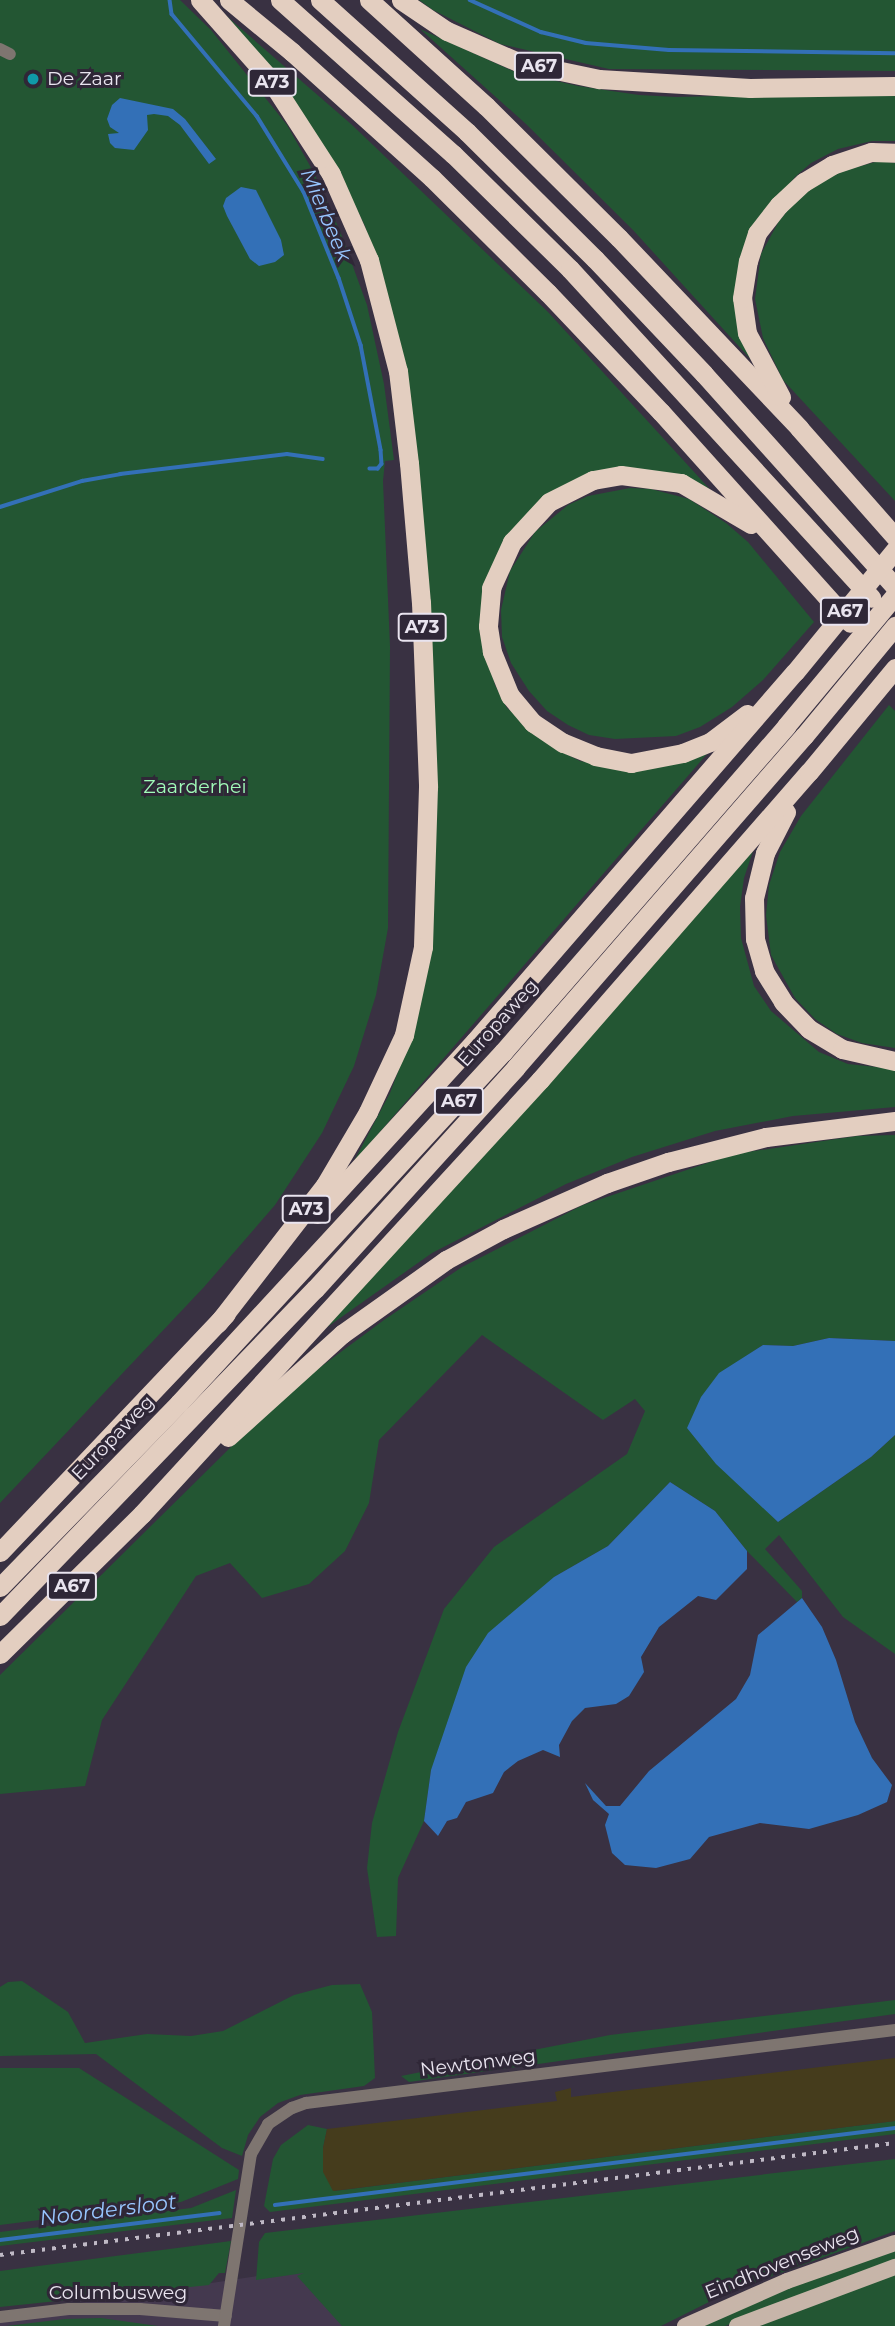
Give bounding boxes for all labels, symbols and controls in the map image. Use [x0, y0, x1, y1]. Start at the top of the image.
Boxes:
road number: A67 [513, 52, 565, 80]
place label: De Zaar [47, 68, 122, 90]
road number: A73 [247, 68, 296, 96]
marker: De Zaar [25, 71, 41, 87]
water label: Mierbeek [295, 165, 357, 265]
road number: A67 [819, 596, 871, 626]
road number: A73 [398, 612, 446, 642]
park label: Zaarderhei [143, 776, 247, 798]
street label: Europaweg [453, 975, 543, 1071]
road number: A67 [433, 1086, 485, 1116]
road number: A73 [282, 1194, 330, 1224]
street label: Europaweg [67, 1391, 159, 1485]
road number: A67 [46, 1572, 98, 1601]
street label: Newtonweg [419, 2045, 537, 2081]
water label: Noordersloot [38, 2189, 178, 2231]
street label: Eindhovenseweg [702, 2222, 862, 2304]
street label: Columbusweg [49, 2282, 187, 2304]

